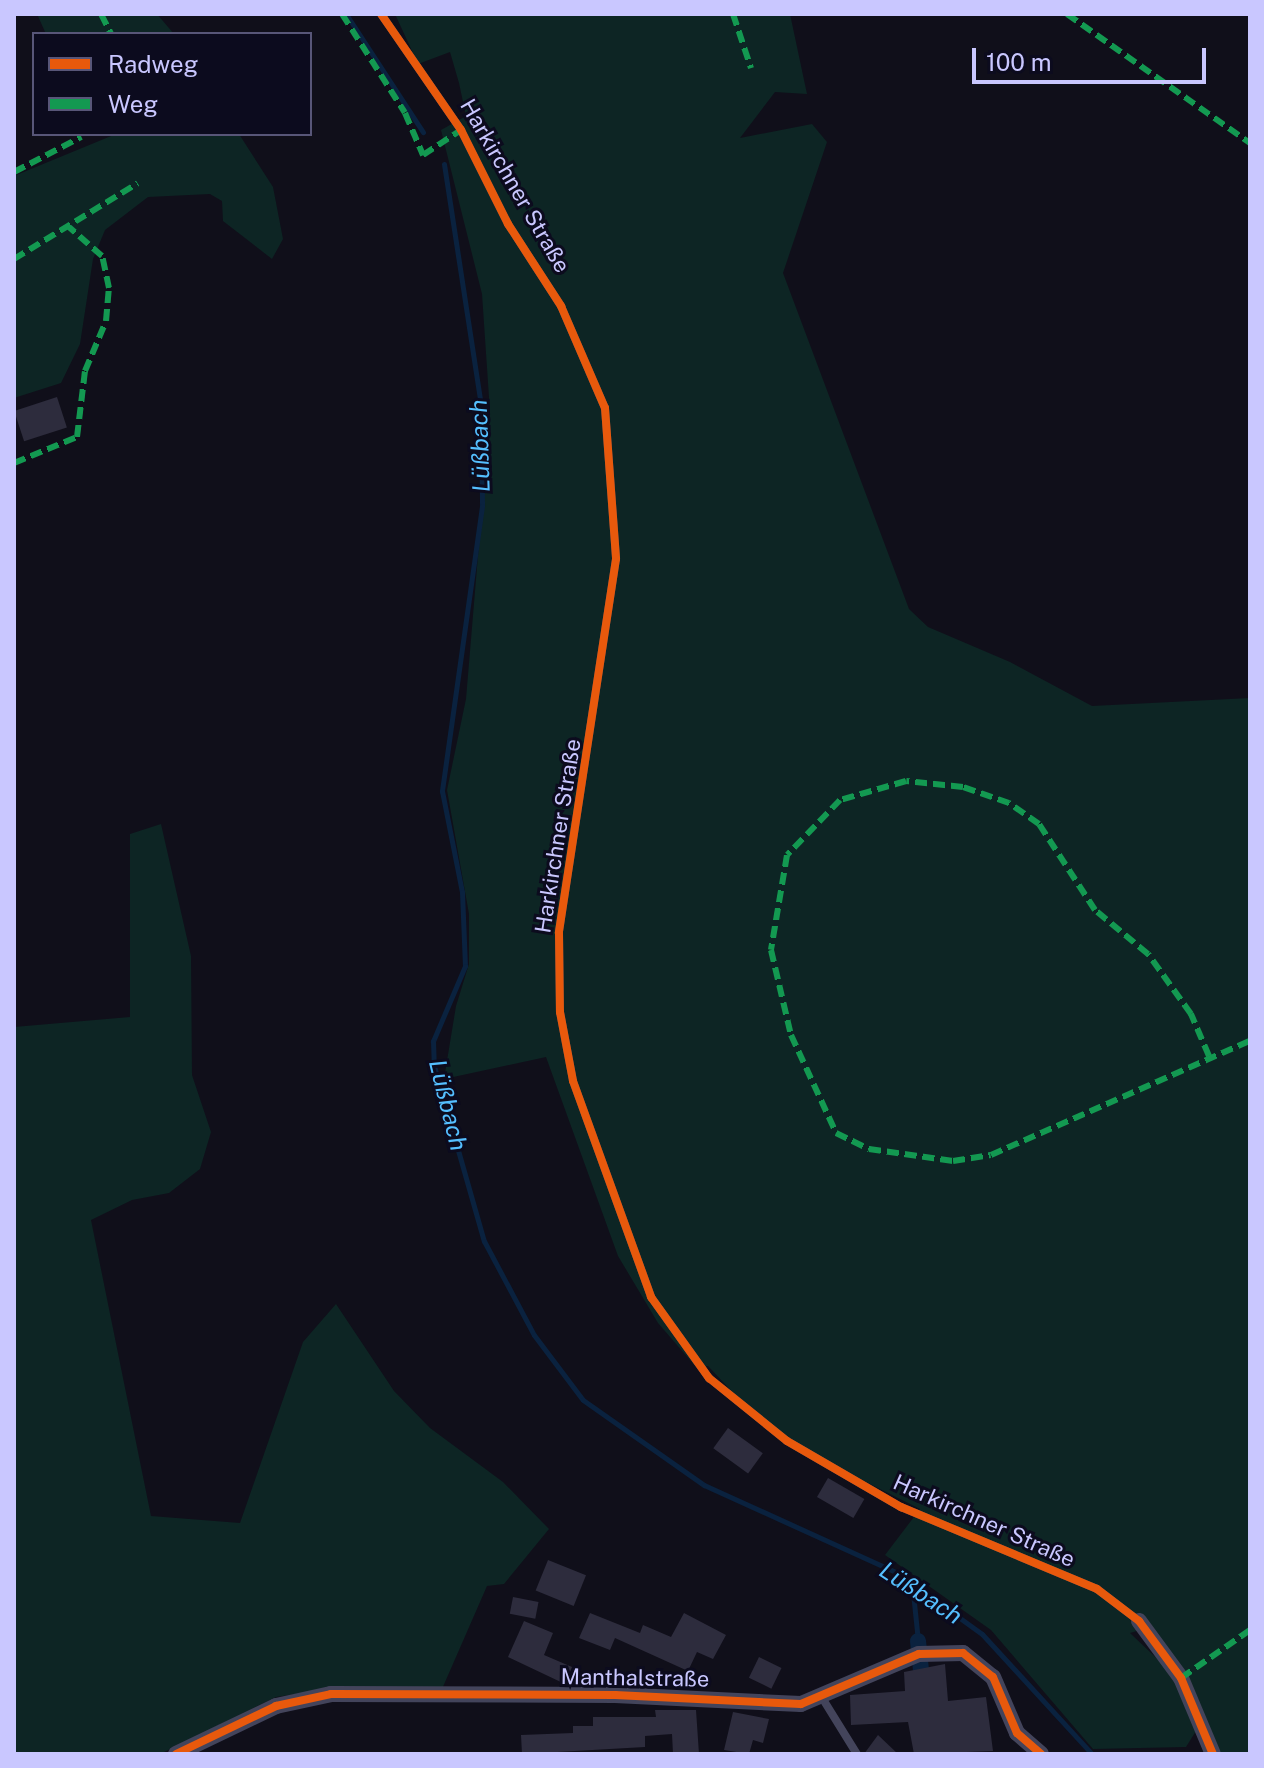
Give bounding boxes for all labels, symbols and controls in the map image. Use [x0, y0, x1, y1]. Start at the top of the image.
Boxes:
legend [32, 32, 312, 136]
scale bar [976, 32, 1210, 82]
text: 100 m [986, 48, 1052, 76]
text: Radweg [108, 50, 199, 78]
text: Weg [108, 90, 158, 118]
street label: Harkirchner Straße [455, 94, 575, 278]
water label: Lüßbach [464, 399, 496, 493]
street label: Harkirchner Straße [530, 737, 586, 935]
water label: Lüßbach [423, 1056, 473, 1154]
street label: Harkirchner Straße [889, 1469, 1079, 1573]
water label: Lüßbach [874, 1556, 968, 1630]
street label: Manthalstraße [560, 1664, 710, 1692]

